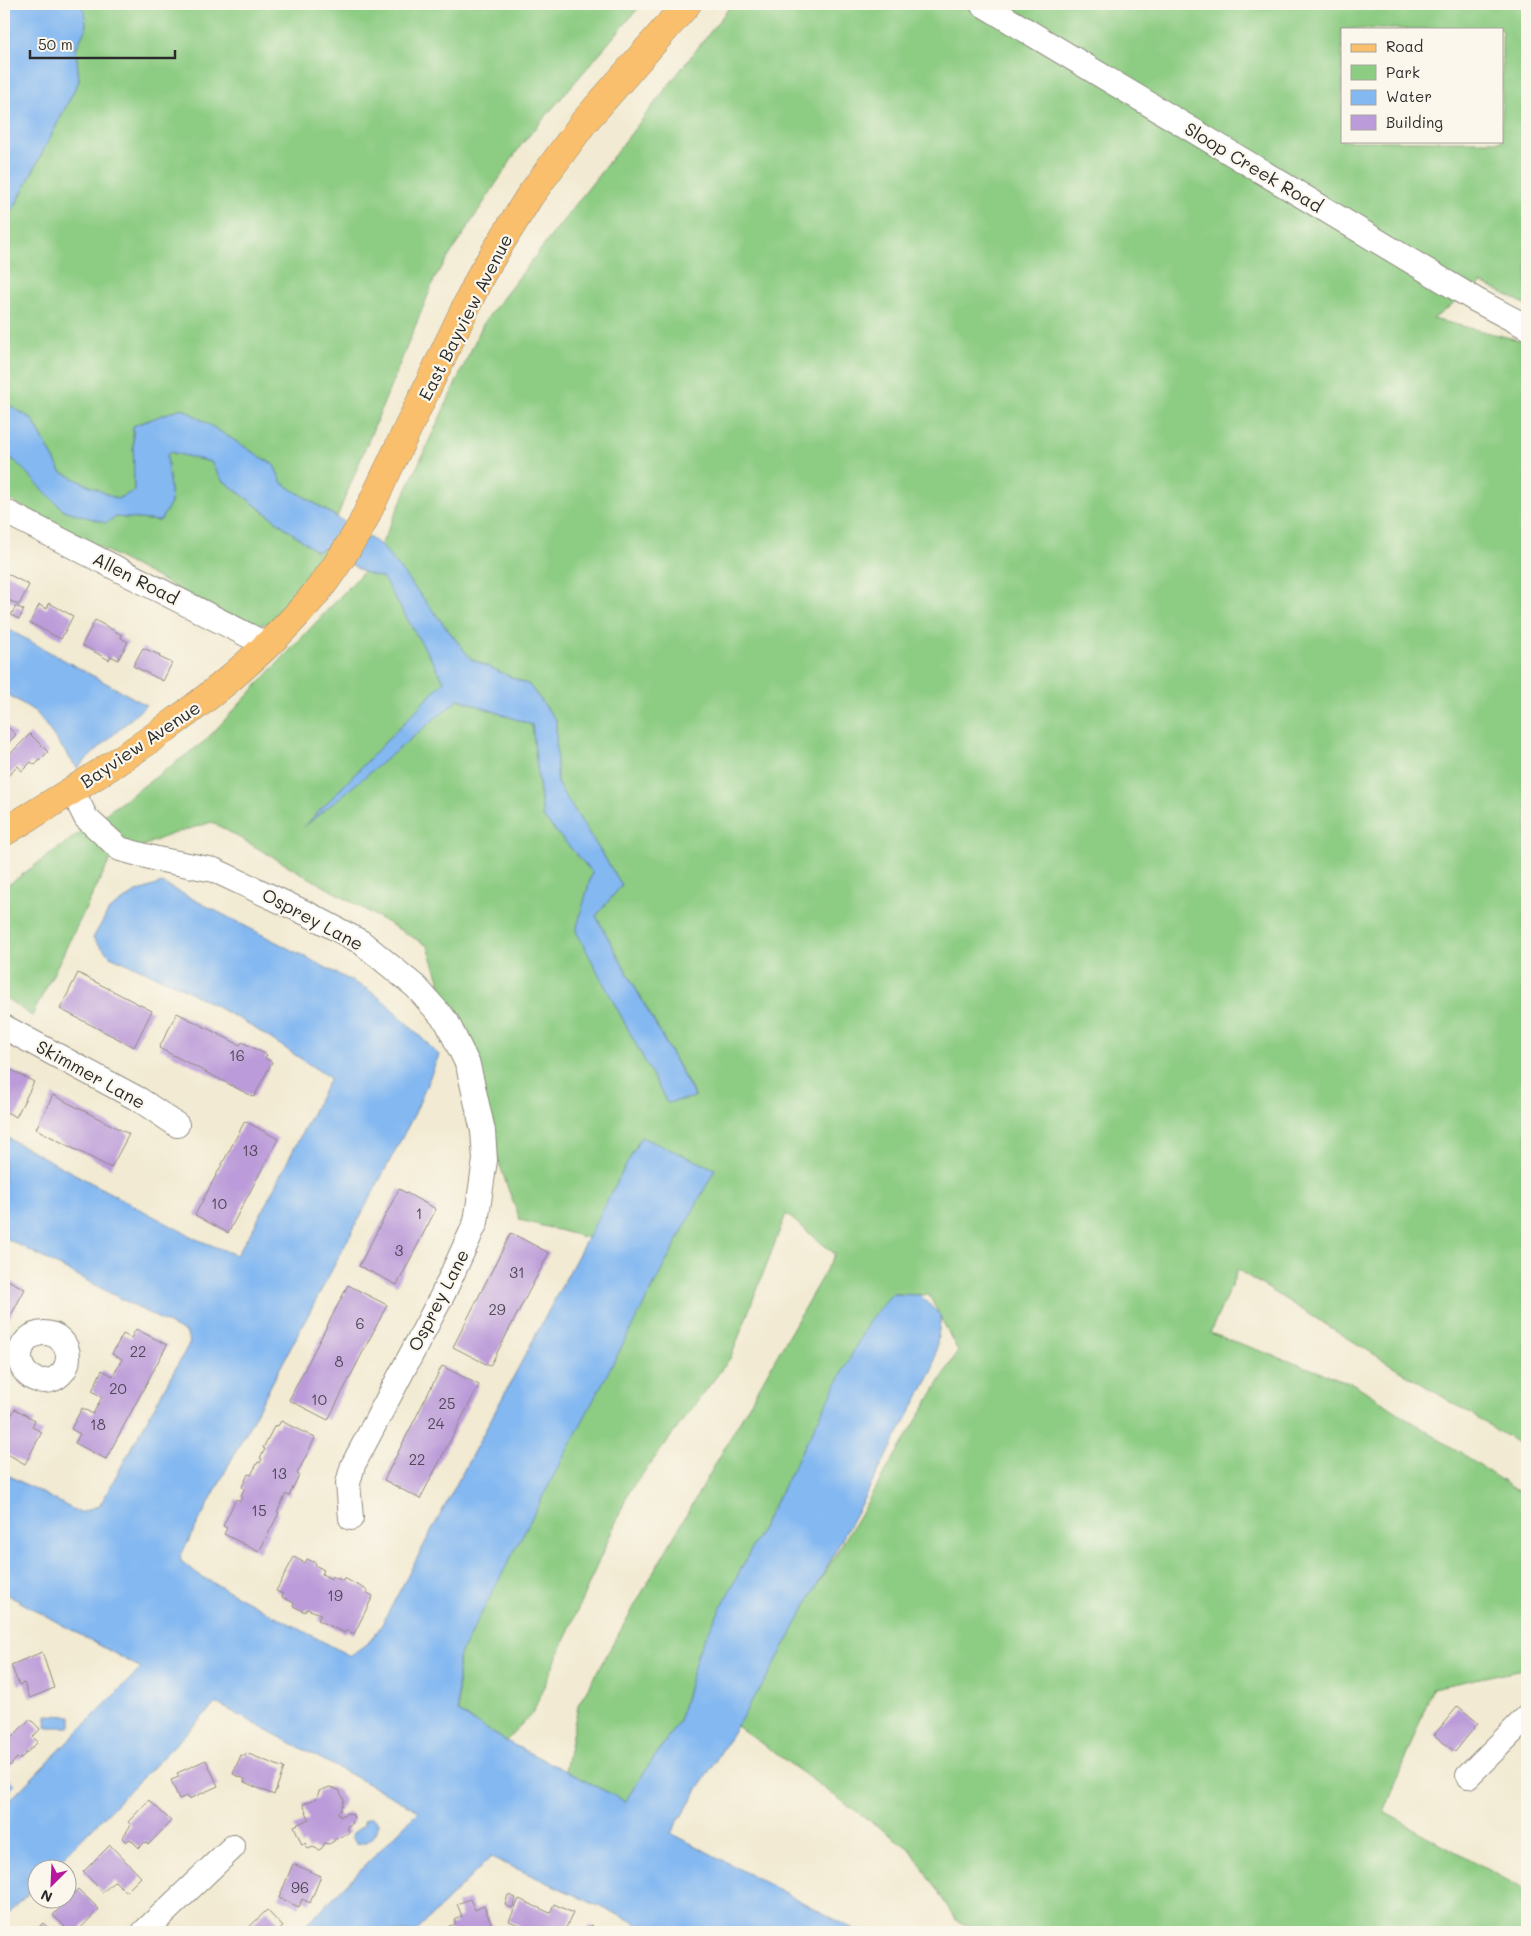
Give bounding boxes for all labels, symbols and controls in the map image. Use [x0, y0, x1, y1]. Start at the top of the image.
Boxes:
scale bar [30, 28, 175, 60]
legend [1341, 28, 1504, 142]
text: 50 m [38, 34, 73, 54]
text: Road [1386, 36, 1423, 56]
text: Park [1386, 62, 1420, 82]
text: Water [1386, 86, 1432, 106]
text: Building [1386, 112, 1443, 132]
street label: Sloop Creek Road [1180, 116, 1328, 218]
street label: East Bayview Avenue [413, 230, 517, 404]
street label: Allen Road [89, 546, 183, 610]
street label: Bayview Avenue [75, 695, 205, 793]
street label: Osprey Lane [258, 882, 368, 956]
street label: Skimmer Lane [32, 1034, 150, 1114]
house number: 16 [229, 1045, 245, 1065]
house number: 13 [242, 1140, 258, 1160]
house number: 10 [211, 1193, 227, 1213]
house number: 1 [416, 1203, 422, 1223]
house number: 3 [395, 1240, 404, 1260]
street label: Osprey Lane [402, 1245, 474, 1355]
house number: 31 [509, 1262, 525, 1282]
house number: 29 [488, 1299, 506, 1319]
house number: 6 [355, 1313, 365, 1333]
house number: 22 [130, 1341, 146, 1361]
house number: 8 [334, 1351, 344, 1371]
house number: 20 [109, 1378, 127, 1398]
house number: 10 [311, 1389, 327, 1409]
house number: 25 [438, 1393, 456, 1413]
house number: 24 [427, 1413, 445, 1433]
house number: 18 [90, 1414, 106, 1434]
house number: 22 [409, 1449, 425, 1469]
house number: 13 [271, 1463, 287, 1483]
house number: 15 [251, 1500, 267, 1520]
house number: 19 [327, 1585, 343, 1605]
north arrow [28, 1858, 78, 1908]
house number: 96 [291, 1877, 309, 1897]
text: N [38, 1885, 55, 1907]

